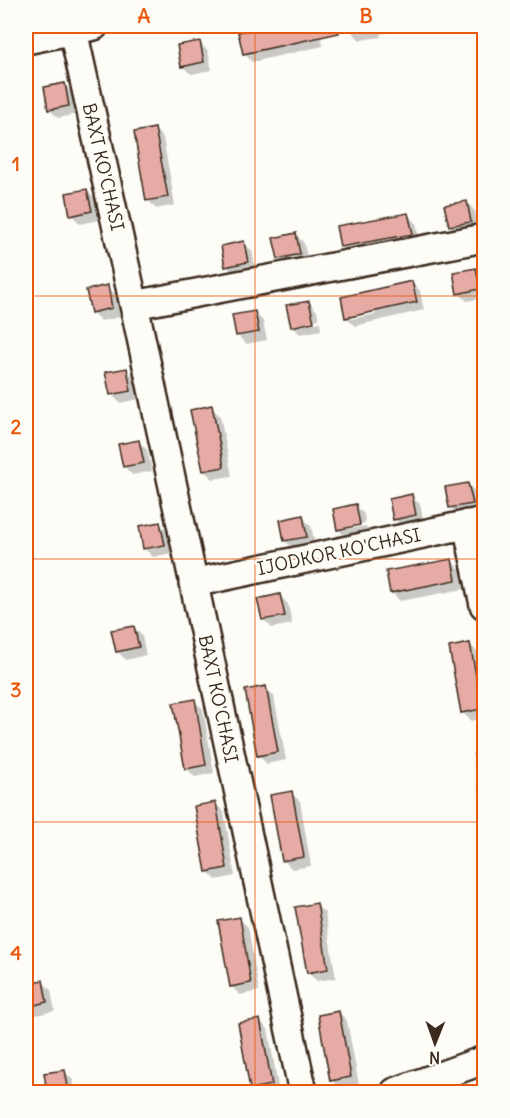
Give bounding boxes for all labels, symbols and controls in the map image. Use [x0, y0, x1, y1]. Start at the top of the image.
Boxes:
text: A [138, 3, 151, 28]
text: B [359, 3, 373, 28]
street label: BAXT KO'CHASI [78, 101, 129, 233]
text: 1 [12, 151, 20, 176]
text: 2 [11, 414, 22, 439]
street label: IJODKOR KO'CHASI [255, 523, 423, 580]
street label: BAXT KO'CHASI [194, 633, 243, 765]
text: 3 [10, 677, 22, 702]
text: 4 [10, 940, 22, 965]
north arrow [405, 1013, 465, 1073]
text: N [429, 1048, 440, 1068]

